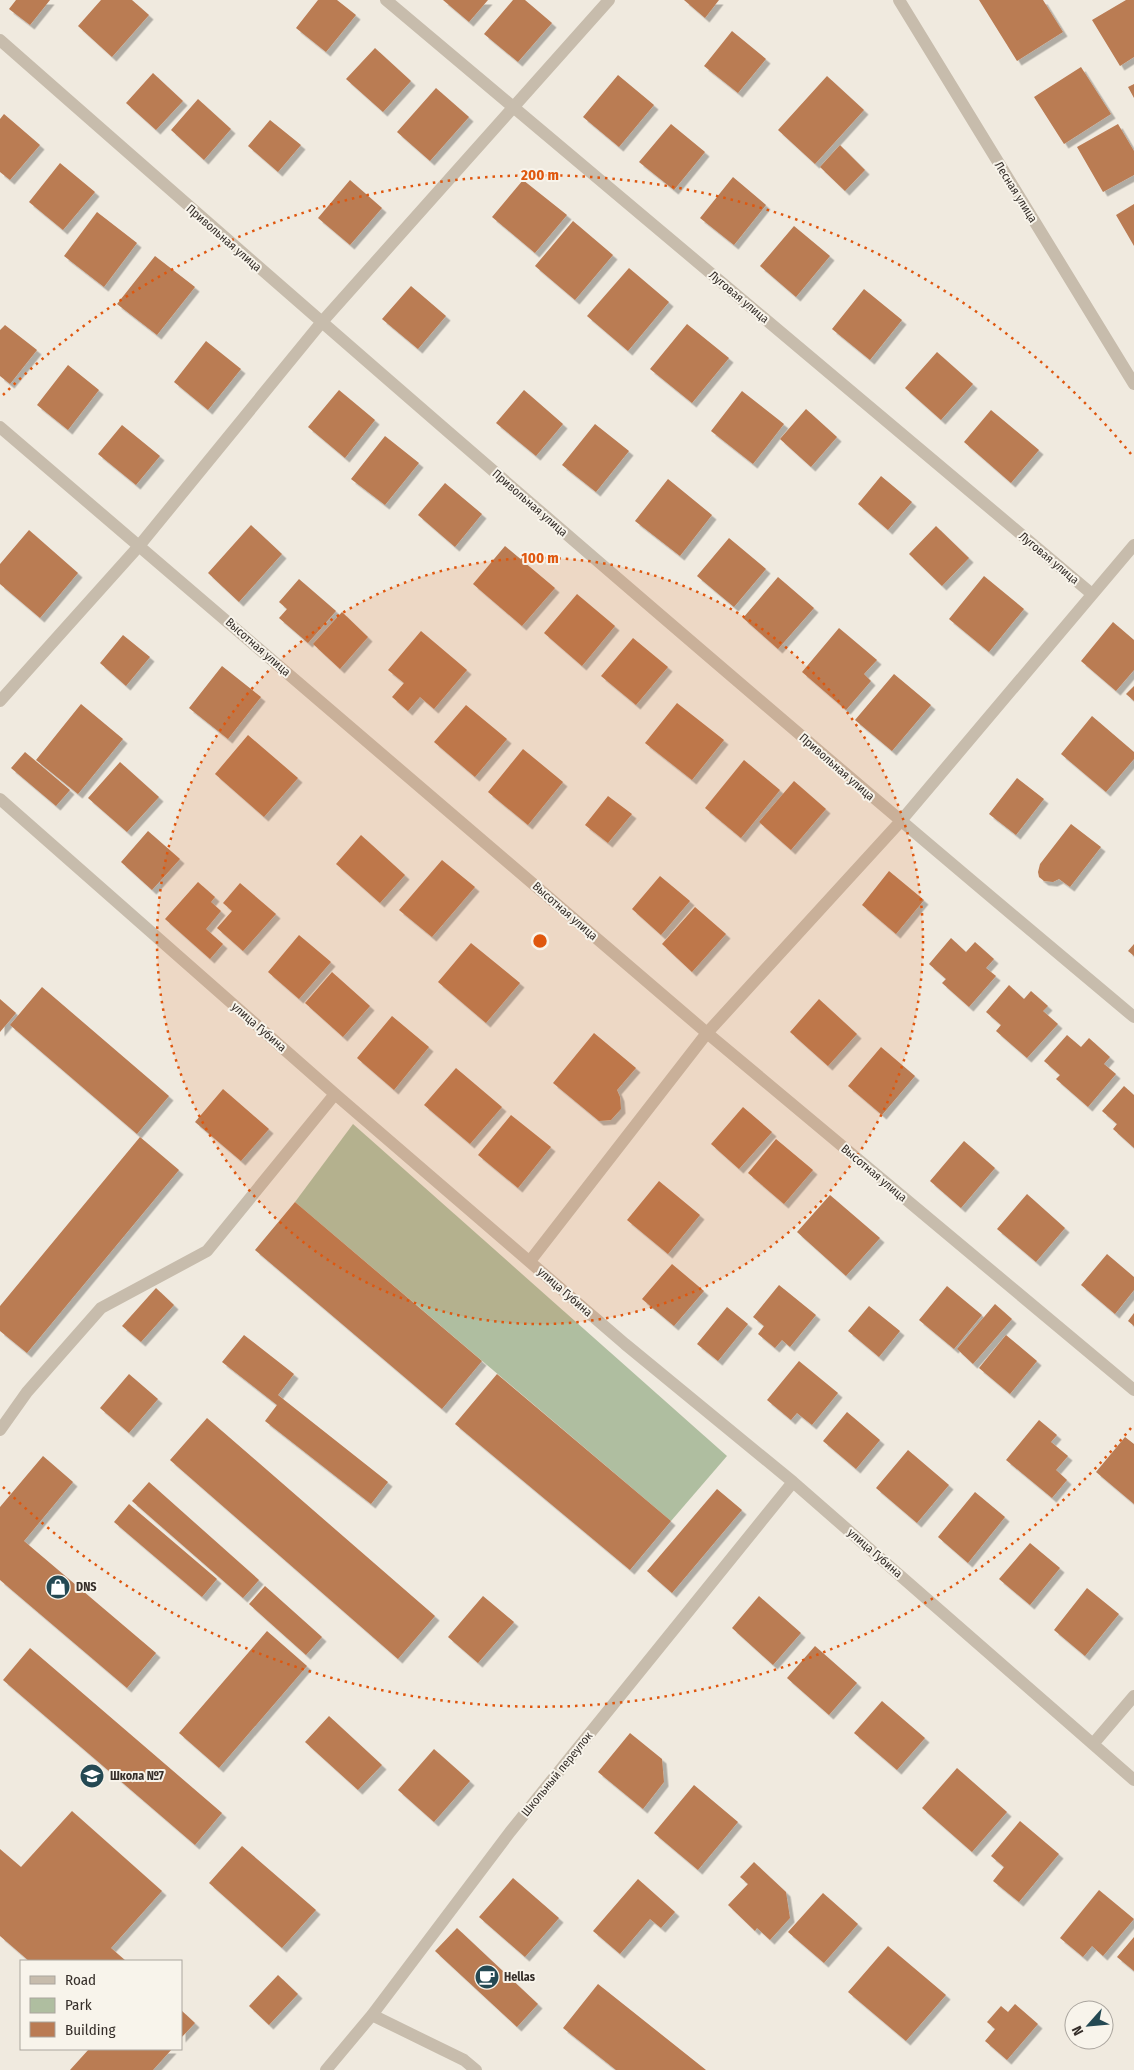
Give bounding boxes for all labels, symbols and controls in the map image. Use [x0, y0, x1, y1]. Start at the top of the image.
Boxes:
street label: Лесная улица [992, 159, 1040, 225]
text: 200 m [520, 166, 559, 184]
street label: Привольная улица [184, 202, 265, 275]
street label: Луговая улица [706, 268, 772, 326]
street label: Привольная улица [490, 467, 571, 540]
street label: Луговая улица [1016, 529, 1082, 587]
text: 100 m [521, 549, 559, 567]
street label: Высотная улица [223, 615, 293, 679]
street label: Привольная улица [797, 731, 878, 804]
street label: Высотная улица [530, 879, 600, 943]
centre of rings [531, 932, 549, 950]
street label: улица Губина [229, 999, 289, 1055]
street label: Высотная улица [838, 1141, 910, 1205]
street label: улица Губина [535, 1264, 595, 1320]
street label: улица Губина [845, 1525, 905, 1581]
shop icon: DNS [45, 1574, 71, 1600]
place label: DNS [76, 1580, 97, 1594]
street label: Школьный переулок [519, 1729, 596, 1819]
school or university icon: Школа №7 [79, 1763, 105, 1789]
place label: Школа №7 [110, 1769, 164, 1783]
legend [20, 1960, 182, 2050]
cafe icon: Hellas [474, 1964, 500, 1990]
place label: Hellas [504, 1970, 536, 1984]
text: Road [65, 1971, 96, 1989]
text: Park [65, 1996, 92, 2014]
north arrow [1064, 2000, 1114, 2050]
text: Building [65, 2021, 116, 2039]
text: N [1068, 2023, 1087, 2038]

